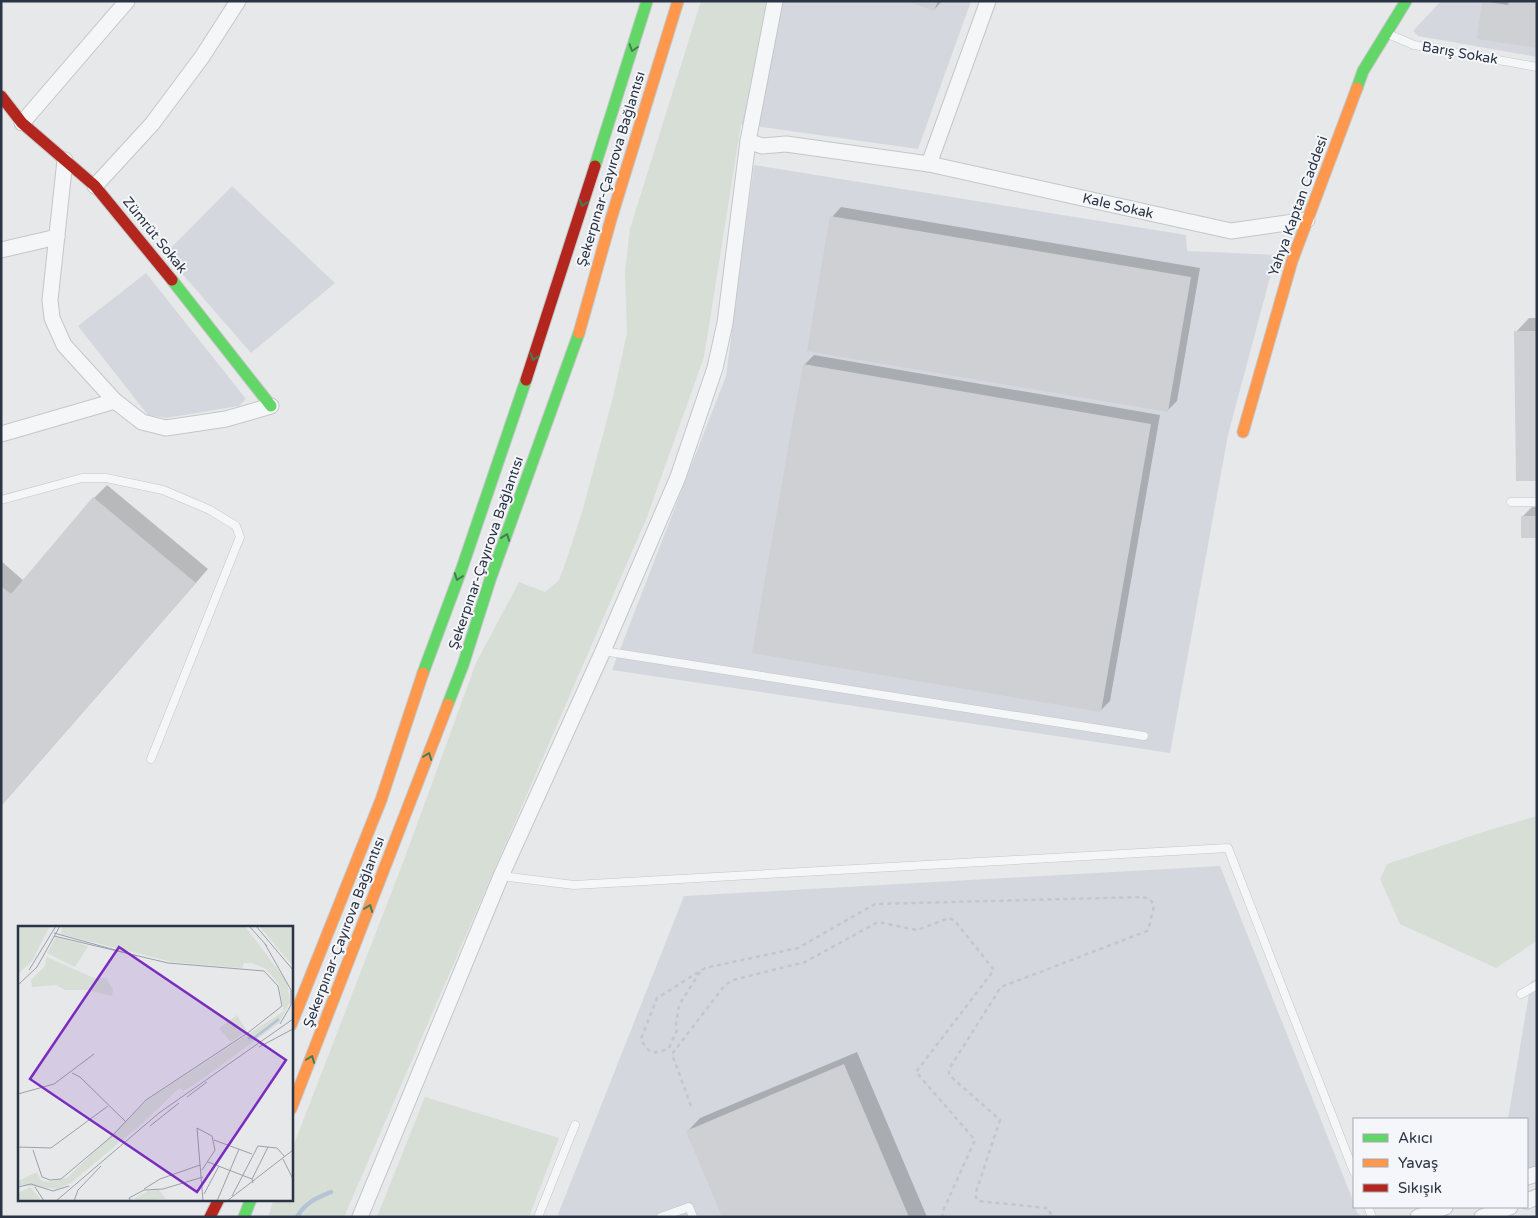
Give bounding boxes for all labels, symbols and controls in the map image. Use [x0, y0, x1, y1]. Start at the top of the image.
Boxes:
street label: Barış Sokak [1421, 38, 1500, 68]
one-way arrow [628, 43, 638, 51]
street label: Şekerpınar-Çayırova Bağlantısı [573, 69, 649, 269]
street label: Yahya Kaptan Caddesi [1265, 134, 1331, 278]
street label: Kale Sokak [1081, 190, 1156, 223]
street label: Zümrüt Sokak [119, 193, 191, 277]
one-way arrow [579, 198, 589, 206]
one-way arrow [529, 353, 539, 361]
street label: Şekerpınar-Çayırova Bağlantısı [445, 454, 527, 652]
one-way arrow [500, 533, 510, 542]
one-way arrow [454, 572, 464, 581]
one-way arrow [422, 752, 432, 761]
street label: Şekerpınar-Çayırova Bağlantısı [300, 834, 388, 1030]
one-way arrow [363, 904, 374, 913]
inset map [18, 926, 292, 1200]
one-way arrow [305, 1056, 315, 1064]
legend [1353, 1118, 1528, 1208]
text: Akıcı [1398, 1129, 1433, 1147]
text: Yavaş [1398, 1154, 1438, 1172]
text: Sıkışık [1398, 1179, 1442, 1197]

